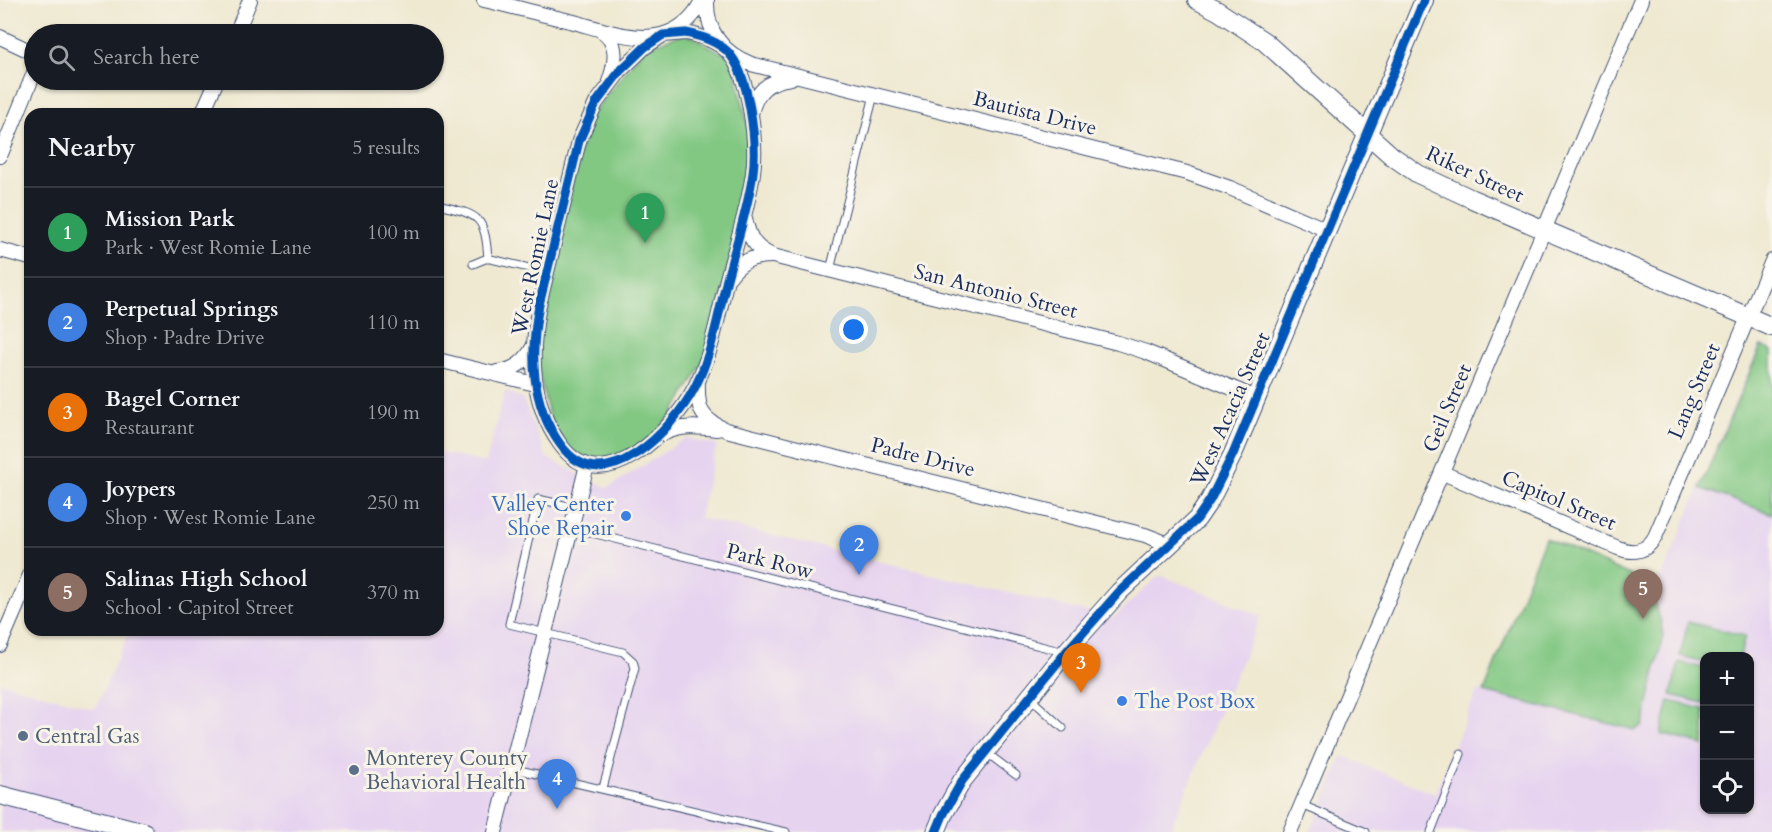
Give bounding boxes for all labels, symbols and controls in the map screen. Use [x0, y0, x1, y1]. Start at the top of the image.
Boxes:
search box [24, 24, 444, 90]
icon: search [45, 41, 78, 74]
text: Search here [93, 42, 200, 72]
street label: Bautista Drive [970, 84, 1100, 143]
text: Nearby [48, 130, 136, 165]
text: 5 results [352, 134, 420, 161]
street label: Riker Street [1421, 139, 1529, 210]
street label: West Romie Lane [504, 176, 566, 339]
pin: 1 [626, 194, 664, 243]
text: Mission Park [105, 204, 235, 234]
text: 1 [62, 219, 73, 246]
text: 100 m [367, 219, 420, 246]
text: Park · West Romie Lane [105, 234, 312, 261]
street label: San Antonio Street [911, 257, 1081, 326]
text: Perpetual Springs [105, 294, 278, 324]
text: 2 [62, 309, 73, 336]
text: 110 m [367, 309, 420, 336]
your location [839, 315, 868, 344]
text: Shop · Padre Drive [105, 324, 265, 351]
street label: West Acacia Street [1183, 327, 1278, 492]
street label: Lang Street [1661, 338, 1728, 444]
street label: Geil Street [1416, 359, 1479, 457]
text: Bagel Corner [105, 384, 240, 414]
text: 3 [62, 399, 73, 426]
text: 190 m [367, 399, 420, 426]
text: Restaurant [105, 414, 194, 441]
street label: Padre Drive [868, 431, 978, 484]
street label: Capitol Street [1497, 463, 1621, 538]
text: Joypers [105, 474, 176, 504]
text: 4 [62, 489, 73, 516]
text: 250 m [367, 489, 420, 516]
place label: Valley Center Shoe Repair [491, 490, 614, 543]
text: Shop · West Romie Lane [105, 504, 316, 531]
marker: Valley Center Shoe Repair [619, 509, 633, 523]
pin: 2 [840, 526, 878, 575]
street label: Park Row [723, 537, 817, 586]
text: Salinas High School [105, 564, 307, 594]
pin: 5 [1624, 570, 1662, 619]
text: 5 [62, 579, 73, 606]
text: 370 m [367, 579, 420, 606]
text: School · Capitol Street [105, 594, 294, 621]
pin: 3 [1062, 644, 1100, 693]
map controls [1700, 652, 1754, 814]
button: + [1700, 652, 1754, 706]
place label: The Post Box [1134, 687, 1256, 716]
marker: The Post Box [1115, 694, 1129, 708]
button: − [1700, 706, 1754, 760]
place label: Central Gas [35, 722, 140, 751]
marker: Central Gas [16, 729, 30, 743]
place label: Monterey County Behavioral Health [366, 744, 528, 797]
pin: 4 [538, 760, 576, 809]
button: locate [1700, 760, 1754, 814]
marker: Monterey County Behavioral Health [347, 763, 361, 777]

